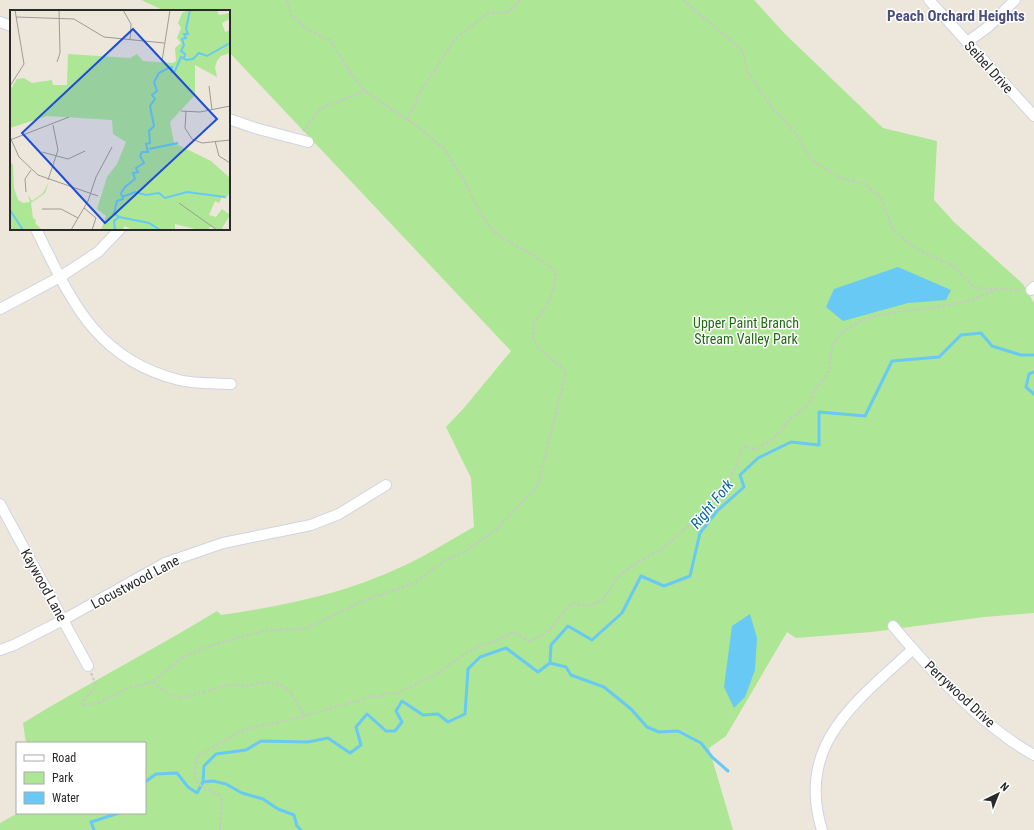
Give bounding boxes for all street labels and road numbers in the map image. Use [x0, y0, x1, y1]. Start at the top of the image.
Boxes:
street label: Seibel Drive [961, 38, 1017, 97]
street label: Kaywood Lane [18, 546, 71, 624]
street label: Locustwood Lane [88, 552, 182, 612]
street label: Perrywood Drive [922, 657, 999, 731]

